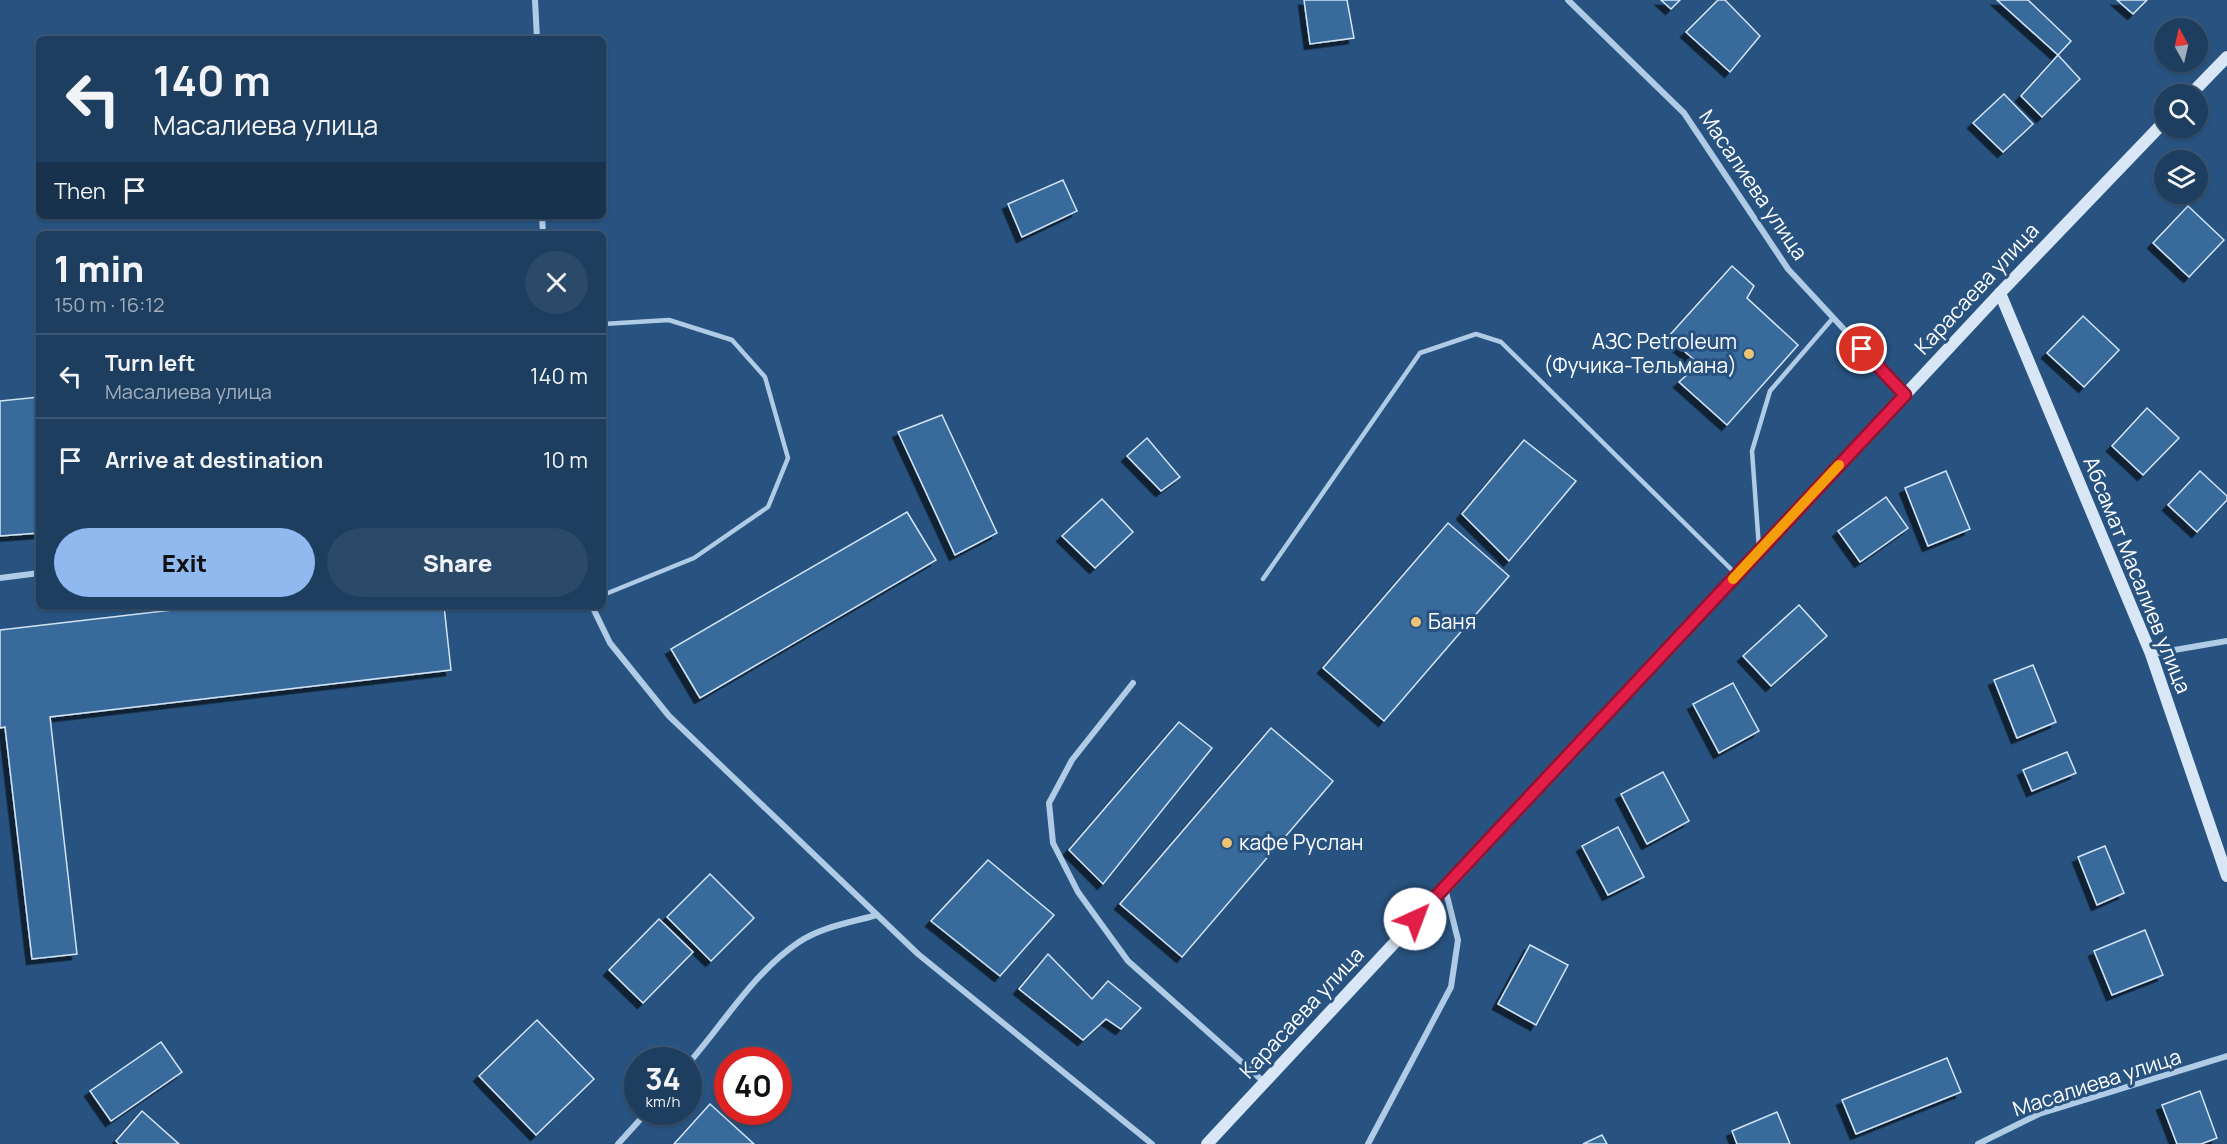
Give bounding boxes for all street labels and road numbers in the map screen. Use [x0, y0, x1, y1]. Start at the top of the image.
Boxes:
street label: Масалиева улица [1693, 104, 1814, 265]
street label: Карасаева улица [1908, 217, 2045, 360]
street label: Абсамат Масалиев улица [2077, 452, 2198, 697]
street label: Карасаева улица [1233, 941, 1370, 1084]
street label: Масалиева улица [2009, 1042, 2184, 1122]

